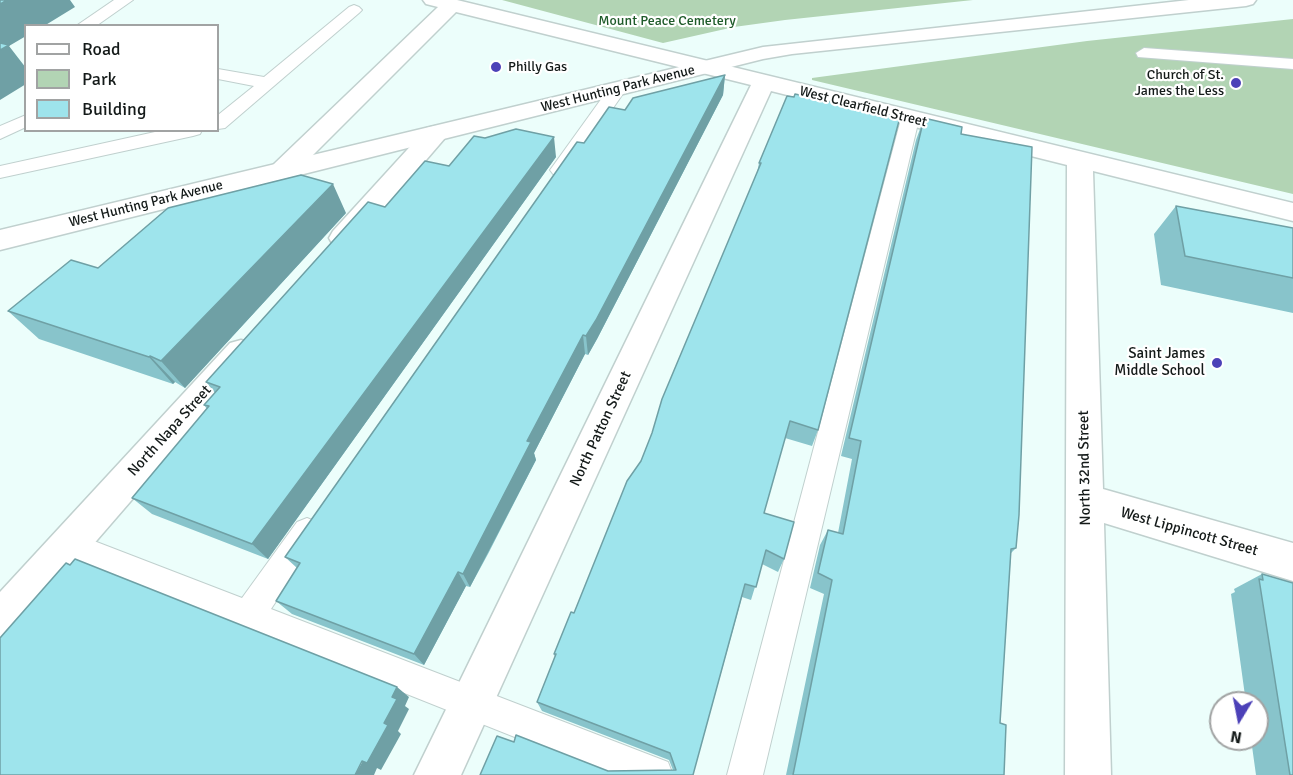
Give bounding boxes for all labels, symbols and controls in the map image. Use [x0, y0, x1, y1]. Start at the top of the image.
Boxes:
park label: Mount Peace Cemetery [598, 13, 736, 29]
legend [24, 24, 219, 132]
text: Road [82, 38, 121, 60]
place label: Philly Gas [508, 59, 567, 75]
marker: Philly Gas [489, 60, 503, 74]
street label: West Hunting Park Avenue [539, 62, 697, 116]
place label: Church of St. James the Less [1135, 67, 1224, 100]
text: Park [82, 68, 117, 90]
marker: Church of St. James the Less [1229, 76, 1243, 90]
street label: West Clearfield Street [798, 83, 928, 131]
text: Building [82, 98, 146, 120]
street label: West Hunting Park Avenue [67, 177, 225, 231]
place label: Saint James Middle School [1114, 345, 1205, 380]
marker: Saint James Middle School [1210, 356, 1224, 370]
street label: North Patton Street [566, 369, 636, 489]
street label: North Napa Street [124, 382, 216, 480]
street label: North 32nd Street [1075, 410, 1095, 526]
street label: West Lippincott Street [1118, 504, 1260, 560]
north arrow [1209, 691, 1269, 751]
text: N [1229, 726, 1243, 748]

